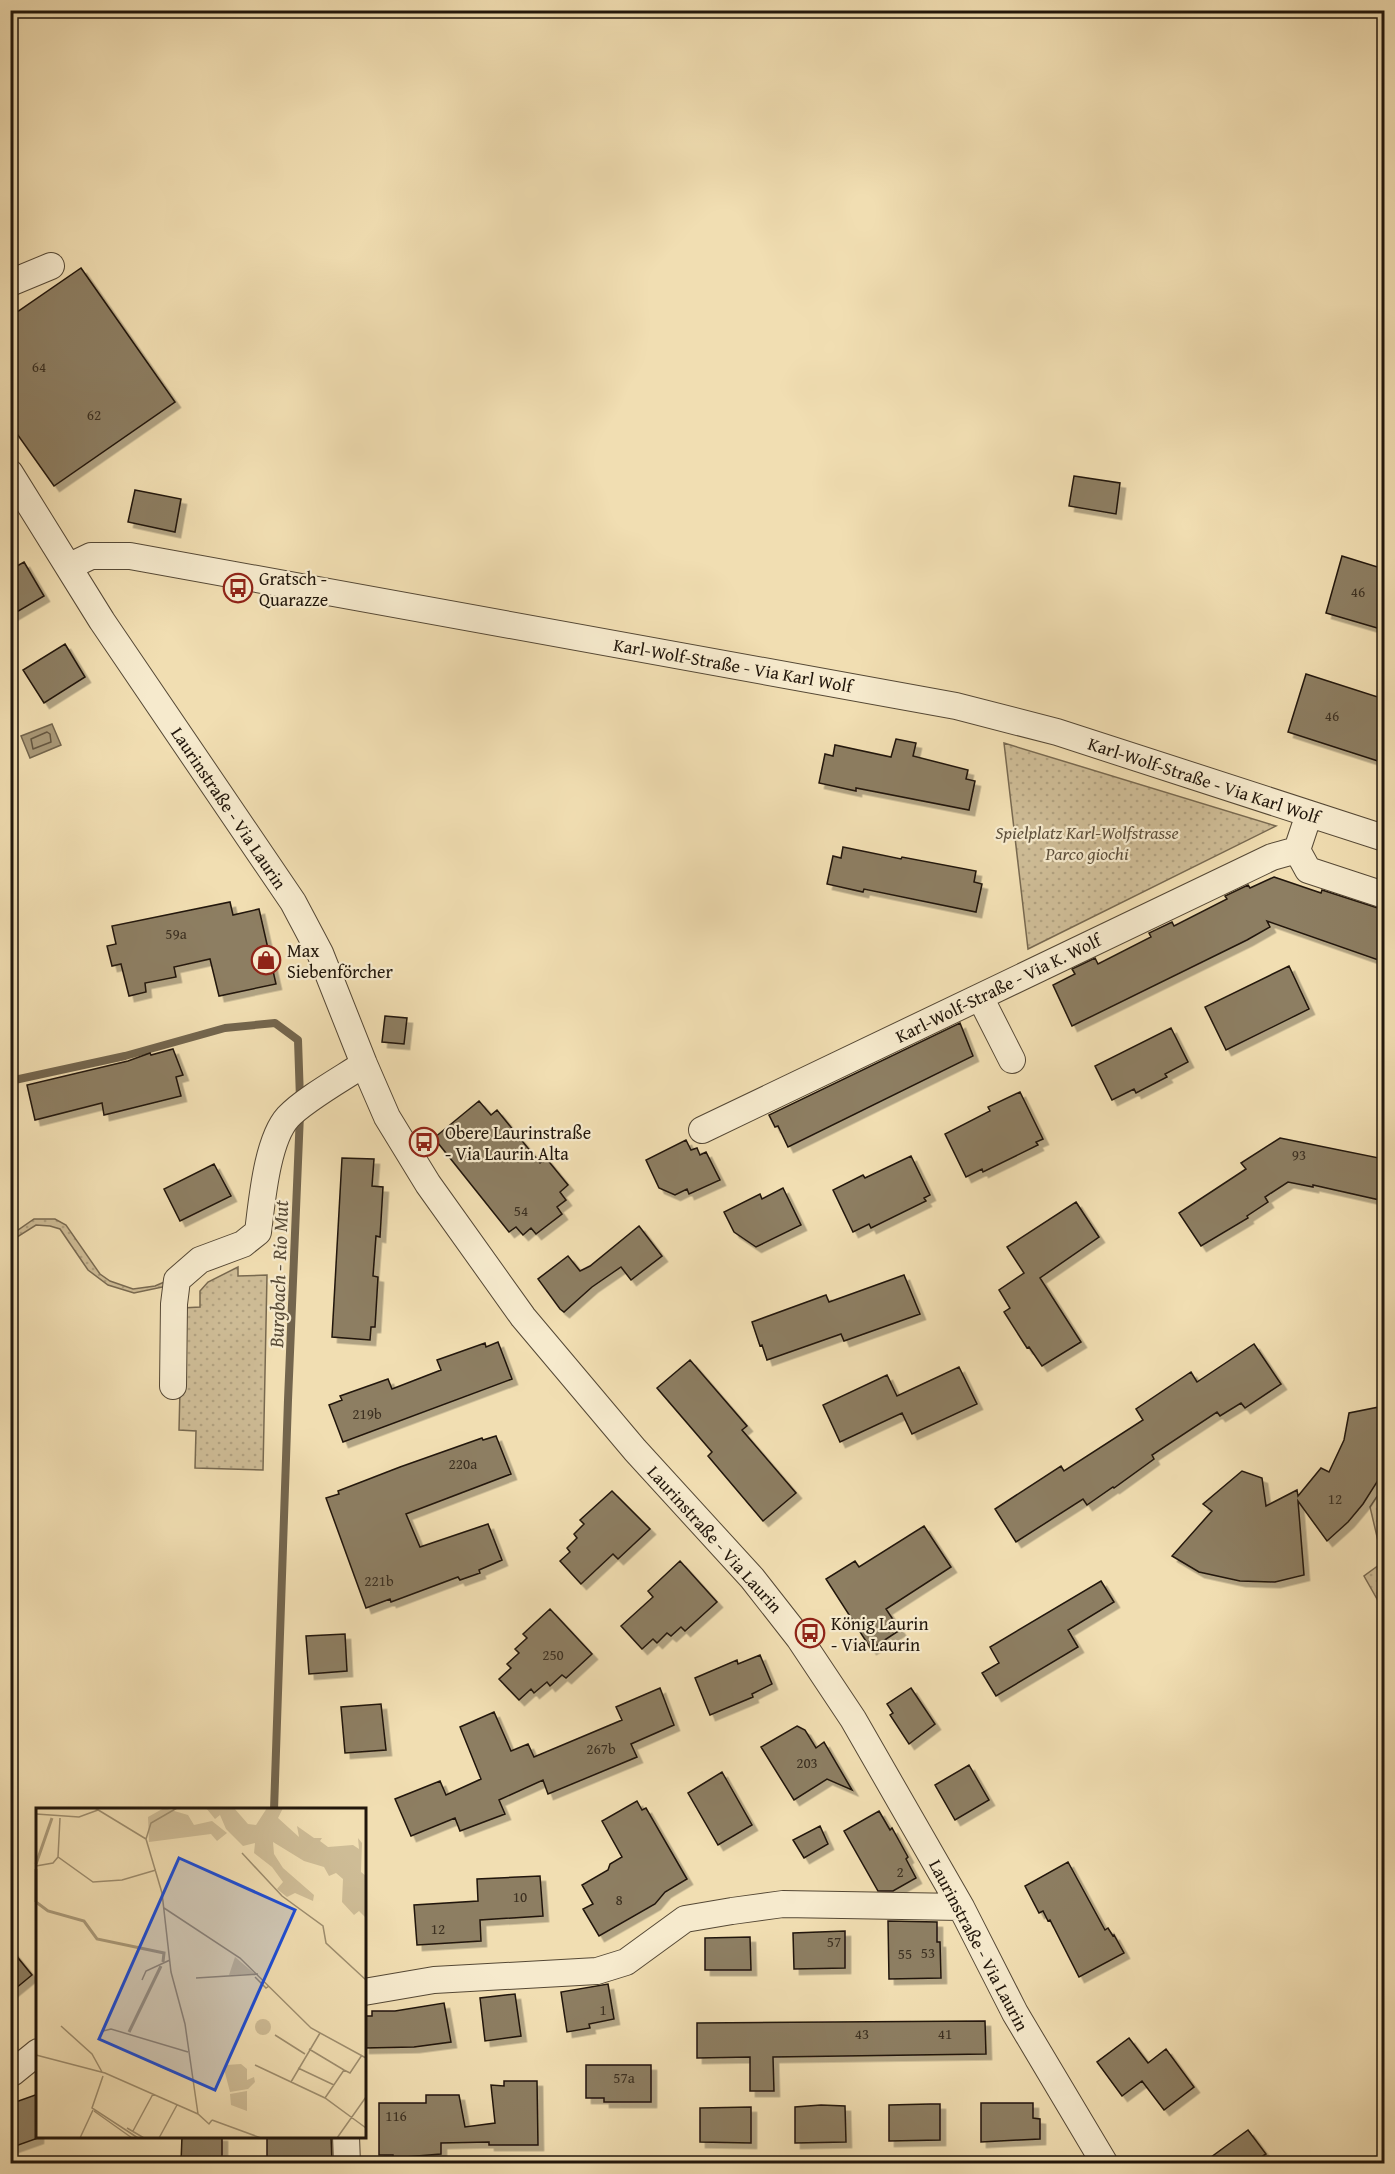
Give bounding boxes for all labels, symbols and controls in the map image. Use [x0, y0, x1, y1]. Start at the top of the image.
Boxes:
house number: 64 [32, 356, 46, 377]
house number: 62 [87, 404, 101, 425]
place label: Gratsch - Quarazze [259, 565, 328, 613]
bus stop icon: Gratsch - Quarazze [222, 572, 254, 604]
house number: 46 [1351, 581, 1365, 602]
street label: Karl-Wolf-Straße - Via Karl Wolf [611, 631, 857, 700]
house number: 46 [1325, 705, 1339, 726]
street label: Laurinstraße - Via Laurin [164, 721, 294, 895]
street label: Karl-Wolf-Straße - Via Karl Wolf [1085, 730, 1325, 831]
park label: Spielplatz Karl-Wolfstrasse Parco giochi [995, 819, 1179, 867]
house number: 59a [165, 923, 187, 944]
street label: Karl-Wolf-Straße - Via K. Wolf [891, 925, 1107, 1050]
place label: Max Siebenförcher [287, 937, 394, 985]
shop icon: Max Siebenförcher [250, 944, 282, 976]
place label: Obere Laurinstraße - Via Laurin Alta [445, 1119, 591, 1167]
bus stop icon: Obere Laurinstraße - Via Laurin Alta [408, 1126, 440, 1158]
house number: 93 [1292, 1144, 1306, 1165]
water label: Burgbach - Rio Mut [261, 1199, 295, 1349]
house number: 54 [514, 1200, 528, 1221]
house number: 219b [352, 1403, 382, 1424]
house number: 220a [449, 1453, 477, 1474]
street label: Laurinstraße - Via Laurin [641, 1459, 789, 1619]
house number: 12 [1328, 1488, 1342, 1509]
house number: 221b [364, 1570, 394, 1591]
place label: König Laurin - Via Laurin [831, 1610, 929, 1658]
bus stop icon: König Laurin - Via Laurin [794, 1617, 826, 1649]
house number: 250 [542, 1644, 564, 1665]
house number: 267b [586, 1738, 616, 1759]
house number: 203 [796, 1752, 818, 1773]
inset map [36, 1808, 366, 2138]
street label: Laurinstraße - Via Laurin [922, 1854, 1036, 2036]
house number: 2 [896, 1861, 904, 1882]
house number: 10 [513, 1886, 527, 1907]
house number: 8 [615, 1889, 623, 1910]
house number: 12 [431, 1918, 445, 1939]
house number: 57 [827, 1931, 841, 1952]
house number: 53 [921, 1942, 935, 1963]
house number: 55 [898, 1943, 912, 1964]
house number: 1 [599, 1999, 607, 2020]
house number: 43 [855, 2023, 869, 2044]
house number: 41 [938, 2023, 952, 2044]
house number: 57a [613, 2067, 635, 2088]
house number: 116 [385, 2105, 407, 2126]

